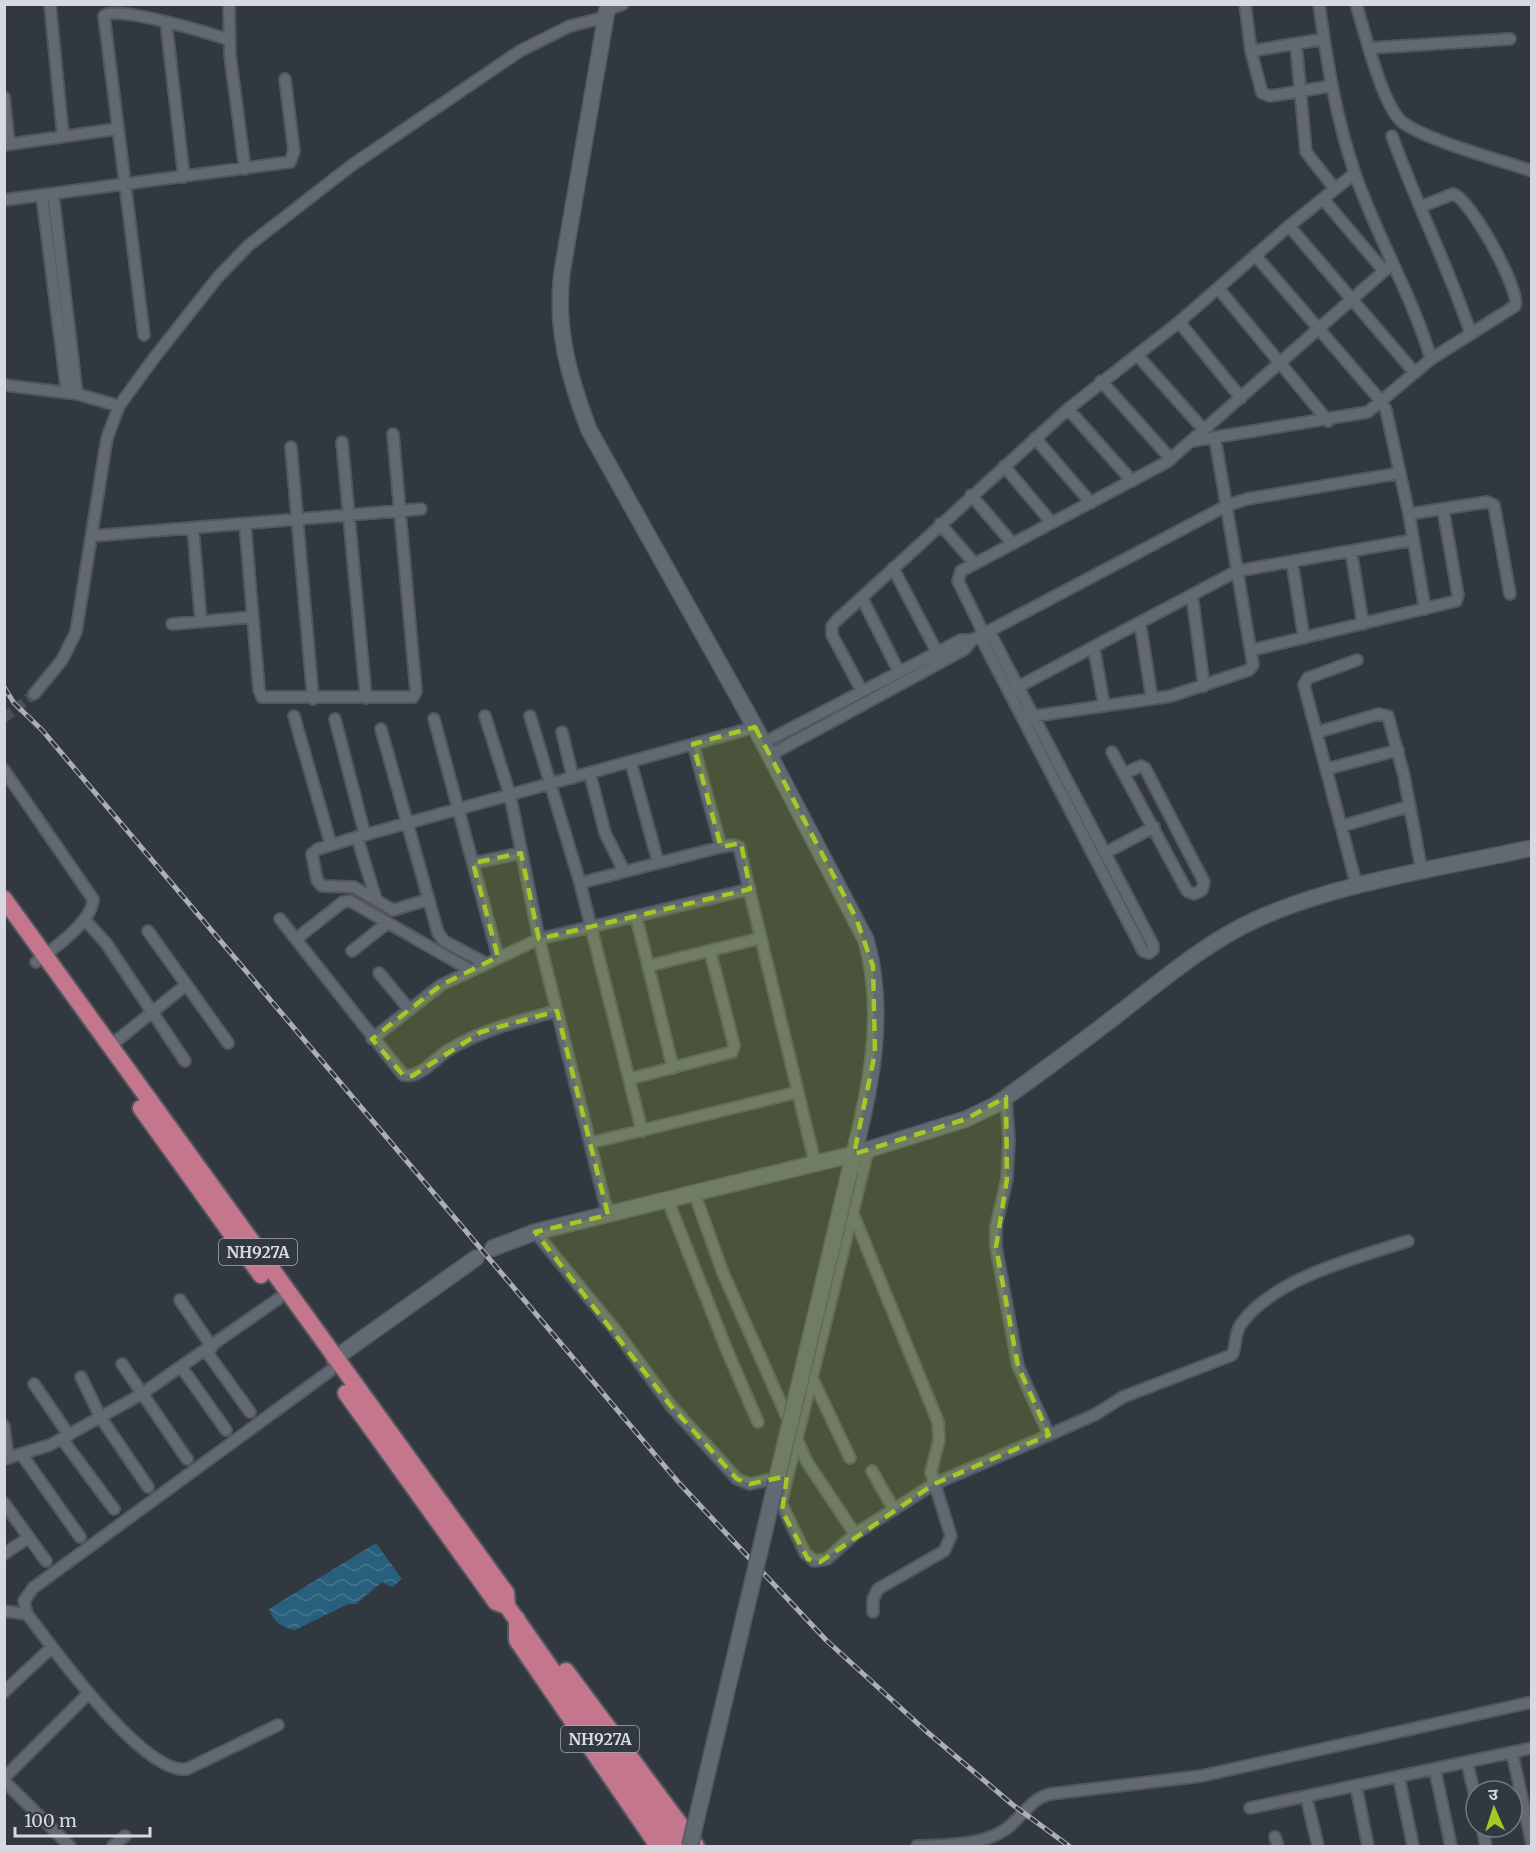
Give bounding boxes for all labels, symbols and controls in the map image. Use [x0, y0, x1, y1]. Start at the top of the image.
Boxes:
road number: NH927A [219, 1239, 297, 1265]
road number: NH927A [561, 1726, 639, 1752]
north arrow [1464, 1779, 1524, 1839]
text: उ [1488, 1784, 1499, 1804]
scale bar [15, 1800, 150, 1838]
text: 100 m [24, 1809, 77, 1832]

